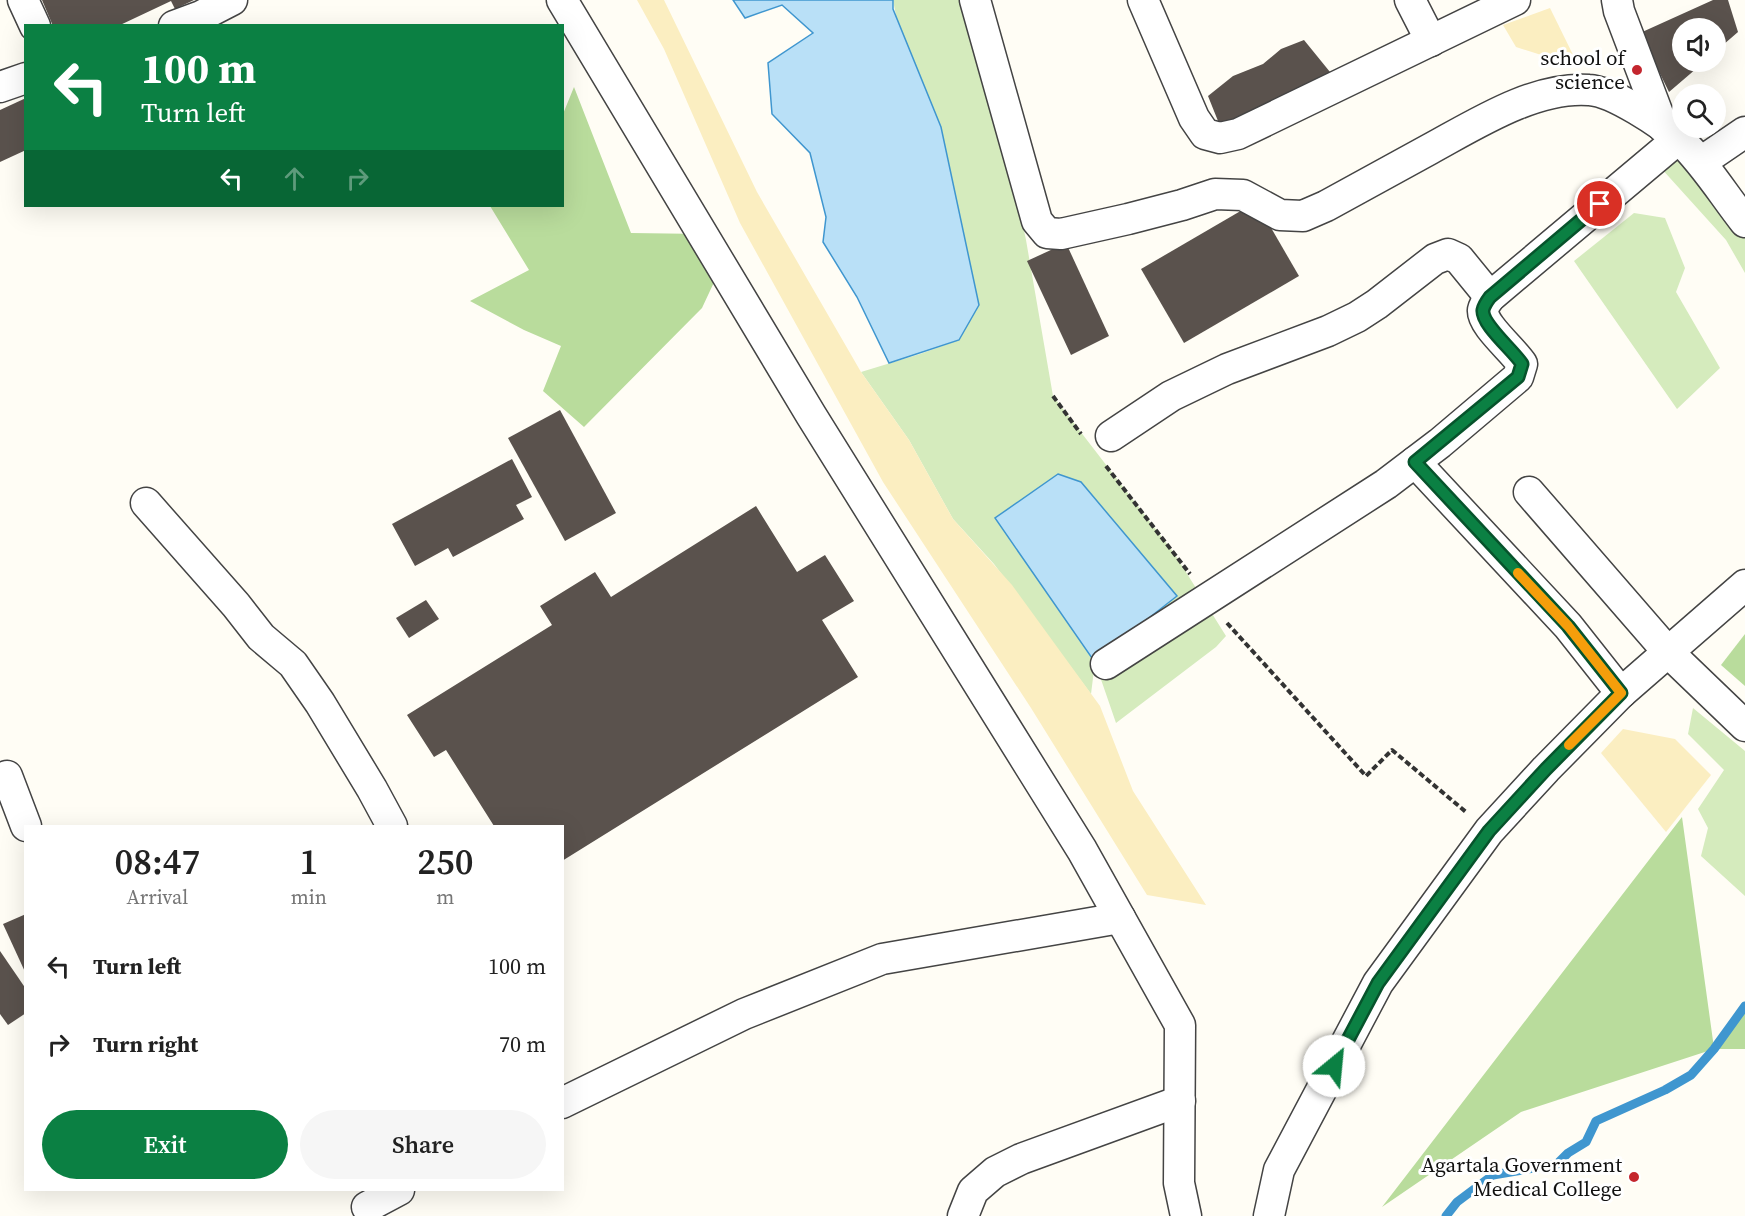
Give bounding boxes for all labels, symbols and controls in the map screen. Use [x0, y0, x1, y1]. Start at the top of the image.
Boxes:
map controls [1672, 18, 1726, 138]
button: sound [1672, 18, 1726, 72]
text: 100 m [141, 39, 256, 97]
place label: school of science [1540, 43, 1627, 96]
icon: left [42, 48, 120, 126]
marker: school of science [1630, 63, 1644, 77]
button: search [1672, 84, 1726, 138]
text: Turn left [141, 94, 245, 131]
icon: left [215, 162, 248, 195]
icon: ahead [278, 162, 311, 195]
icon: right [341, 162, 374, 195]
pin [1574, 178, 1625, 229]
icon: arrive [1583, 187, 1616, 220]
text: 08:47 [115, 837, 200, 886]
text: 1 [299, 837, 318, 886]
text: 250 [417, 837, 473, 886]
text: Arrival [126, 883, 188, 911]
text: min [291, 883, 327, 911]
text: m [436, 883, 454, 911]
icon: left [42, 950, 75, 983]
text: Turn left [93, 951, 181, 981]
text: 100 m [488, 951, 546, 981]
icon: right [42, 1028, 75, 1061]
text: Turn right [93, 1029, 198, 1059]
text: 70 m [499, 1029, 546, 1059]
position arrow [1302, 1034, 1366, 1098]
button: Exit [42, 1110, 288, 1179]
button: Share [300, 1110, 546, 1179]
place label: Agartala Government Medical College [1421, 1150, 1622, 1203]
marker: Agartala Government Medical College [1627, 1170, 1641, 1184]

